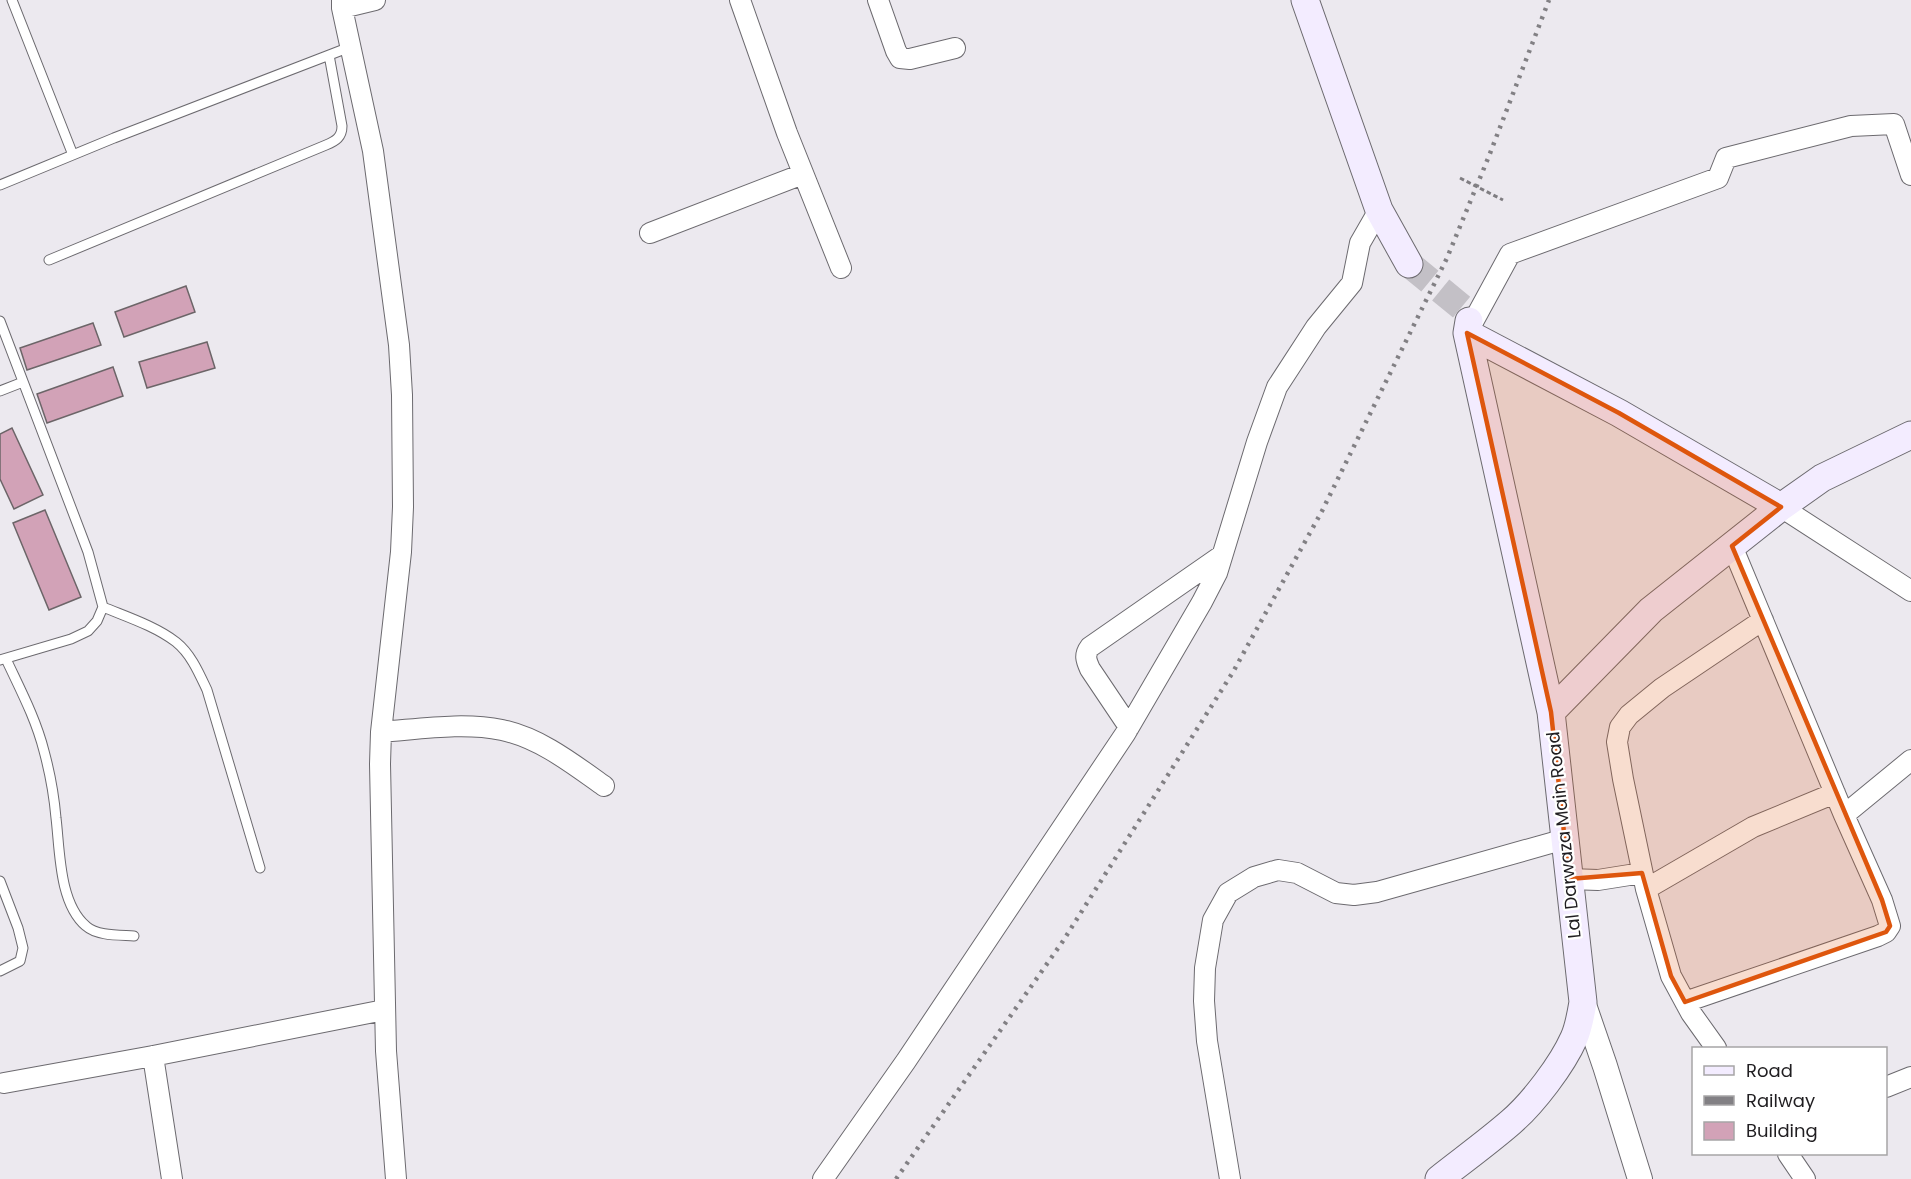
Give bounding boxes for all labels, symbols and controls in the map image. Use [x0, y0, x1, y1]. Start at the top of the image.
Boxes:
street label: Lal Darwaza Main Road [1540, 730, 1587, 940]
legend [1692, 1047, 1887, 1155]
text: Road [1746, 1058, 1793, 1083]
text: Railway [1746, 1088, 1815, 1113]
text: Building [1746, 1118, 1818, 1143]

